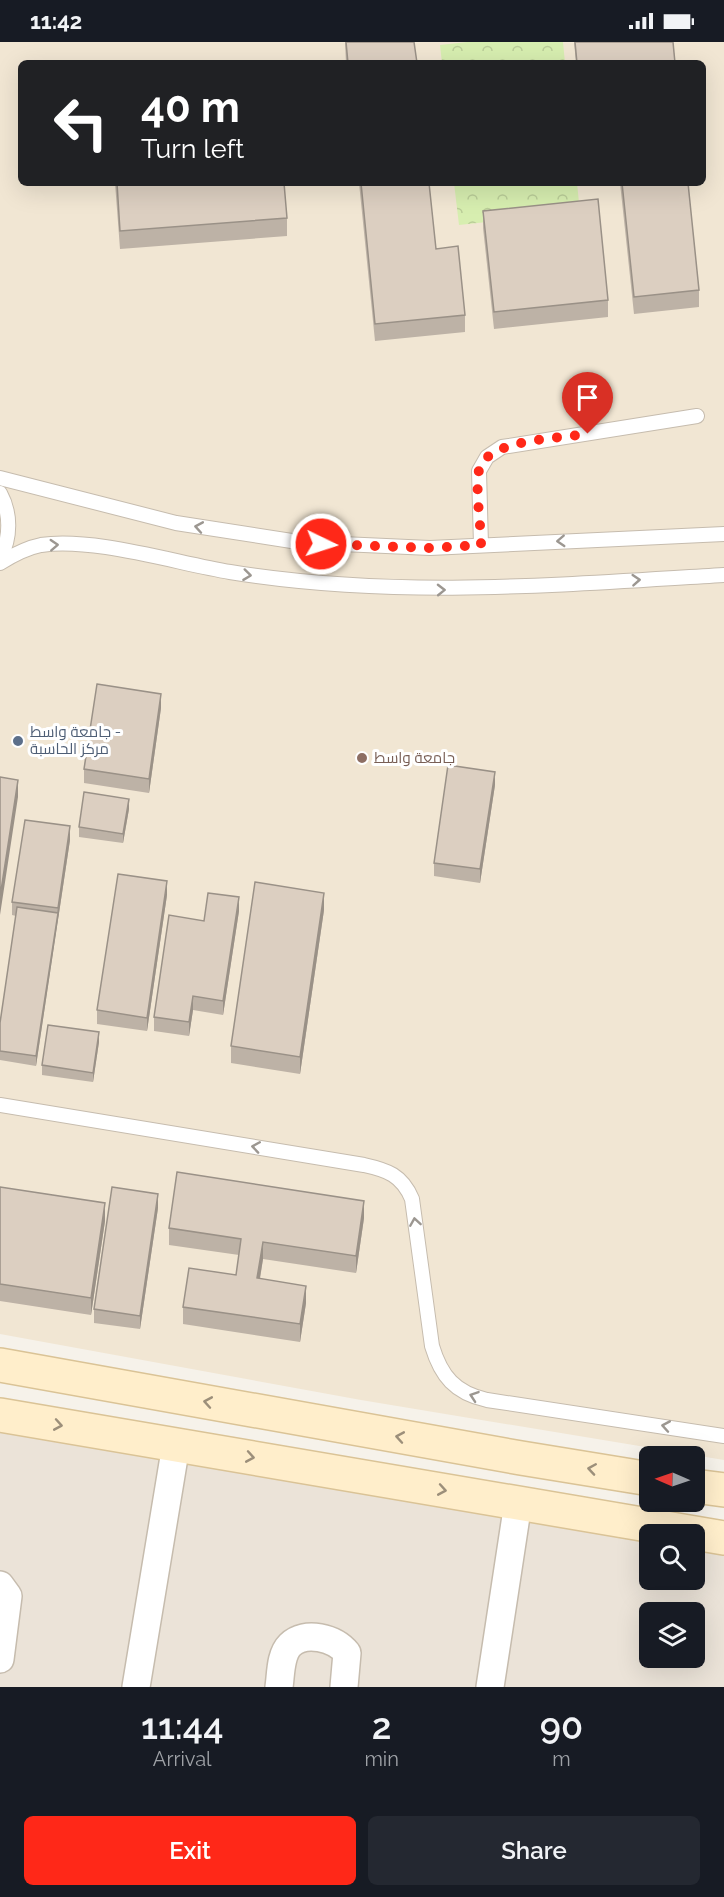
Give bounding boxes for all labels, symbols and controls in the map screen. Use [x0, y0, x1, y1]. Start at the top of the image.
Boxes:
text: 11:42 [30, 8, 82, 34]
text: 40 m [141, 83, 240, 132]
icon: left [42, 84, 120, 162]
text: Turn left [141, 133, 244, 164]
pin [562, 372, 613, 434]
icon: arrive [571, 381, 604, 414]
position arrow [289, 512, 353, 576]
one-way arrow [194, 521, 204, 534]
one-way arrow [556, 535, 565, 548]
one-way arrow [50, 538, 59, 551]
one-way arrow [242, 568, 251, 580]
one-way arrow [631, 574, 640, 587]
one-way arrow [436, 584, 445, 596]
place label: جامعة واسط - مركز الحاسبة [30, 723, 121, 758]
marker: جامعة واسط - مركز الحاسبة [11, 734, 25, 748]
place label: جامعة واسط [374, 749, 455, 767]
marker: جامعة واسط [355, 751, 369, 765]
one-way arrow [251, 1142, 261, 1154]
one-way arrow [410, 1217, 422, 1226]
one-way arrow [469, 1391, 480, 1403]
one-way arrow [203, 1396, 213, 1409]
one-way arrow [52, 1418, 62, 1431]
one-way arrow [662, 1420, 672, 1433]
one-way arrow [395, 1431, 404, 1443]
north arrow [639, 1446, 705, 1512]
map controls [639, 1446, 705, 1668]
one-way arrow [245, 1451, 255, 1463]
one-way arrow [587, 1464, 596, 1476]
one-way arrow [437, 1483, 447, 1496]
button: search [639, 1524, 705, 1590]
button: layers [639, 1602, 705, 1668]
text: 11:44 [141, 1705, 223, 1747]
text: 2 [372, 1705, 391, 1747]
text: 90 [540, 1705, 583, 1747]
text: Arrival [153, 1747, 212, 1771]
text: min [364, 1747, 399, 1771]
text: m [552, 1747, 571, 1771]
button: Exit [24, 1816, 356, 1885]
button: Share [368, 1816, 700, 1885]

